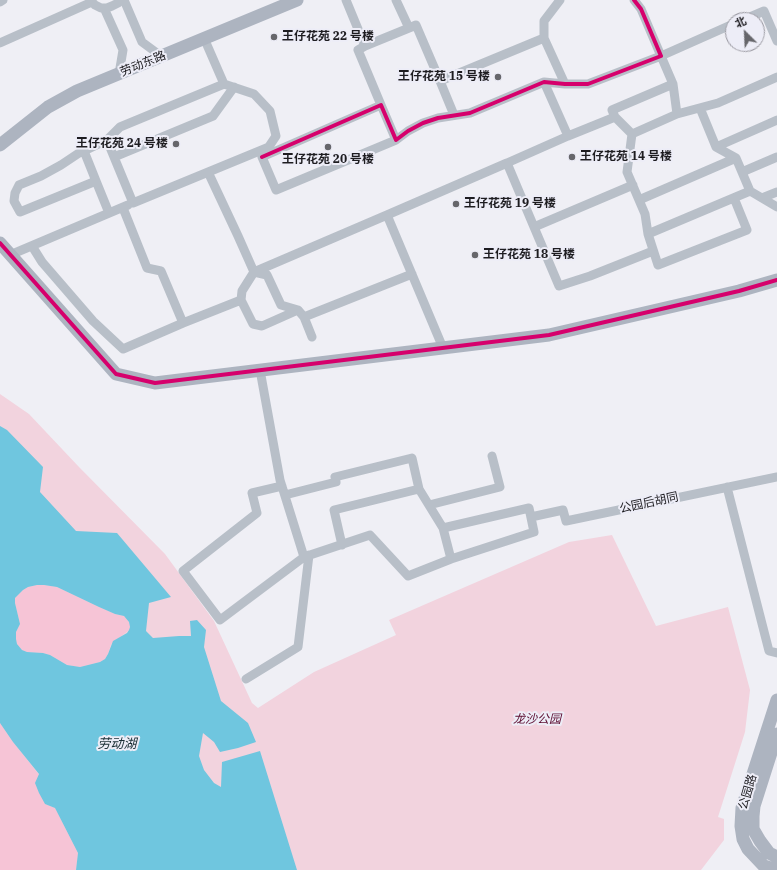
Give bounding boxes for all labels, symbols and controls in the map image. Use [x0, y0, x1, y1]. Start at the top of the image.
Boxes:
north arrow [725, 12, 765, 52]
text: 北 [733, 13, 748, 31]
place label: 王仔花苑 22 号楼 [282, 30, 374, 44]
marker: 王仔花苑 22 号楼 [269, 32, 279, 42]
street label: 劳动东路 [118, 48, 168, 80]
place label: 王仔花苑 15 号楼 [398, 70, 490, 84]
marker: 王仔花苑 15 号楼 [493, 72, 503, 82]
place label: 王仔花苑 24 号楼 [76, 137, 168, 151]
marker: 王仔花苑 24 号楼 [171, 139, 181, 149]
marker: 王仔花苑 20 号楼 [323, 142, 333, 152]
place label: 王仔花苑 14 号楼 [580, 150, 672, 164]
marker: 王仔花苑 14 号楼 [567, 152, 577, 162]
place label: 王仔花苑 20 号楼 [282, 153, 374, 167]
place label: 王仔花苑 19 号楼 [464, 197, 556, 211]
marker: 王仔花苑 19 号楼 [451, 199, 461, 209]
place label: 王仔花苑 18 号楼 [483, 248, 575, 262]
marker: 王仔花苑 18 号楼 [470, 250, 480, 260]
street label: 公园后胡同 [618, 490, 680, 516]
park label: 龙沙公园 [513, 713, 561, 727]
water label: 劳动湖 [98, 736, 136, 752]
street label: 公园路 [736, 773, 760, 811]

